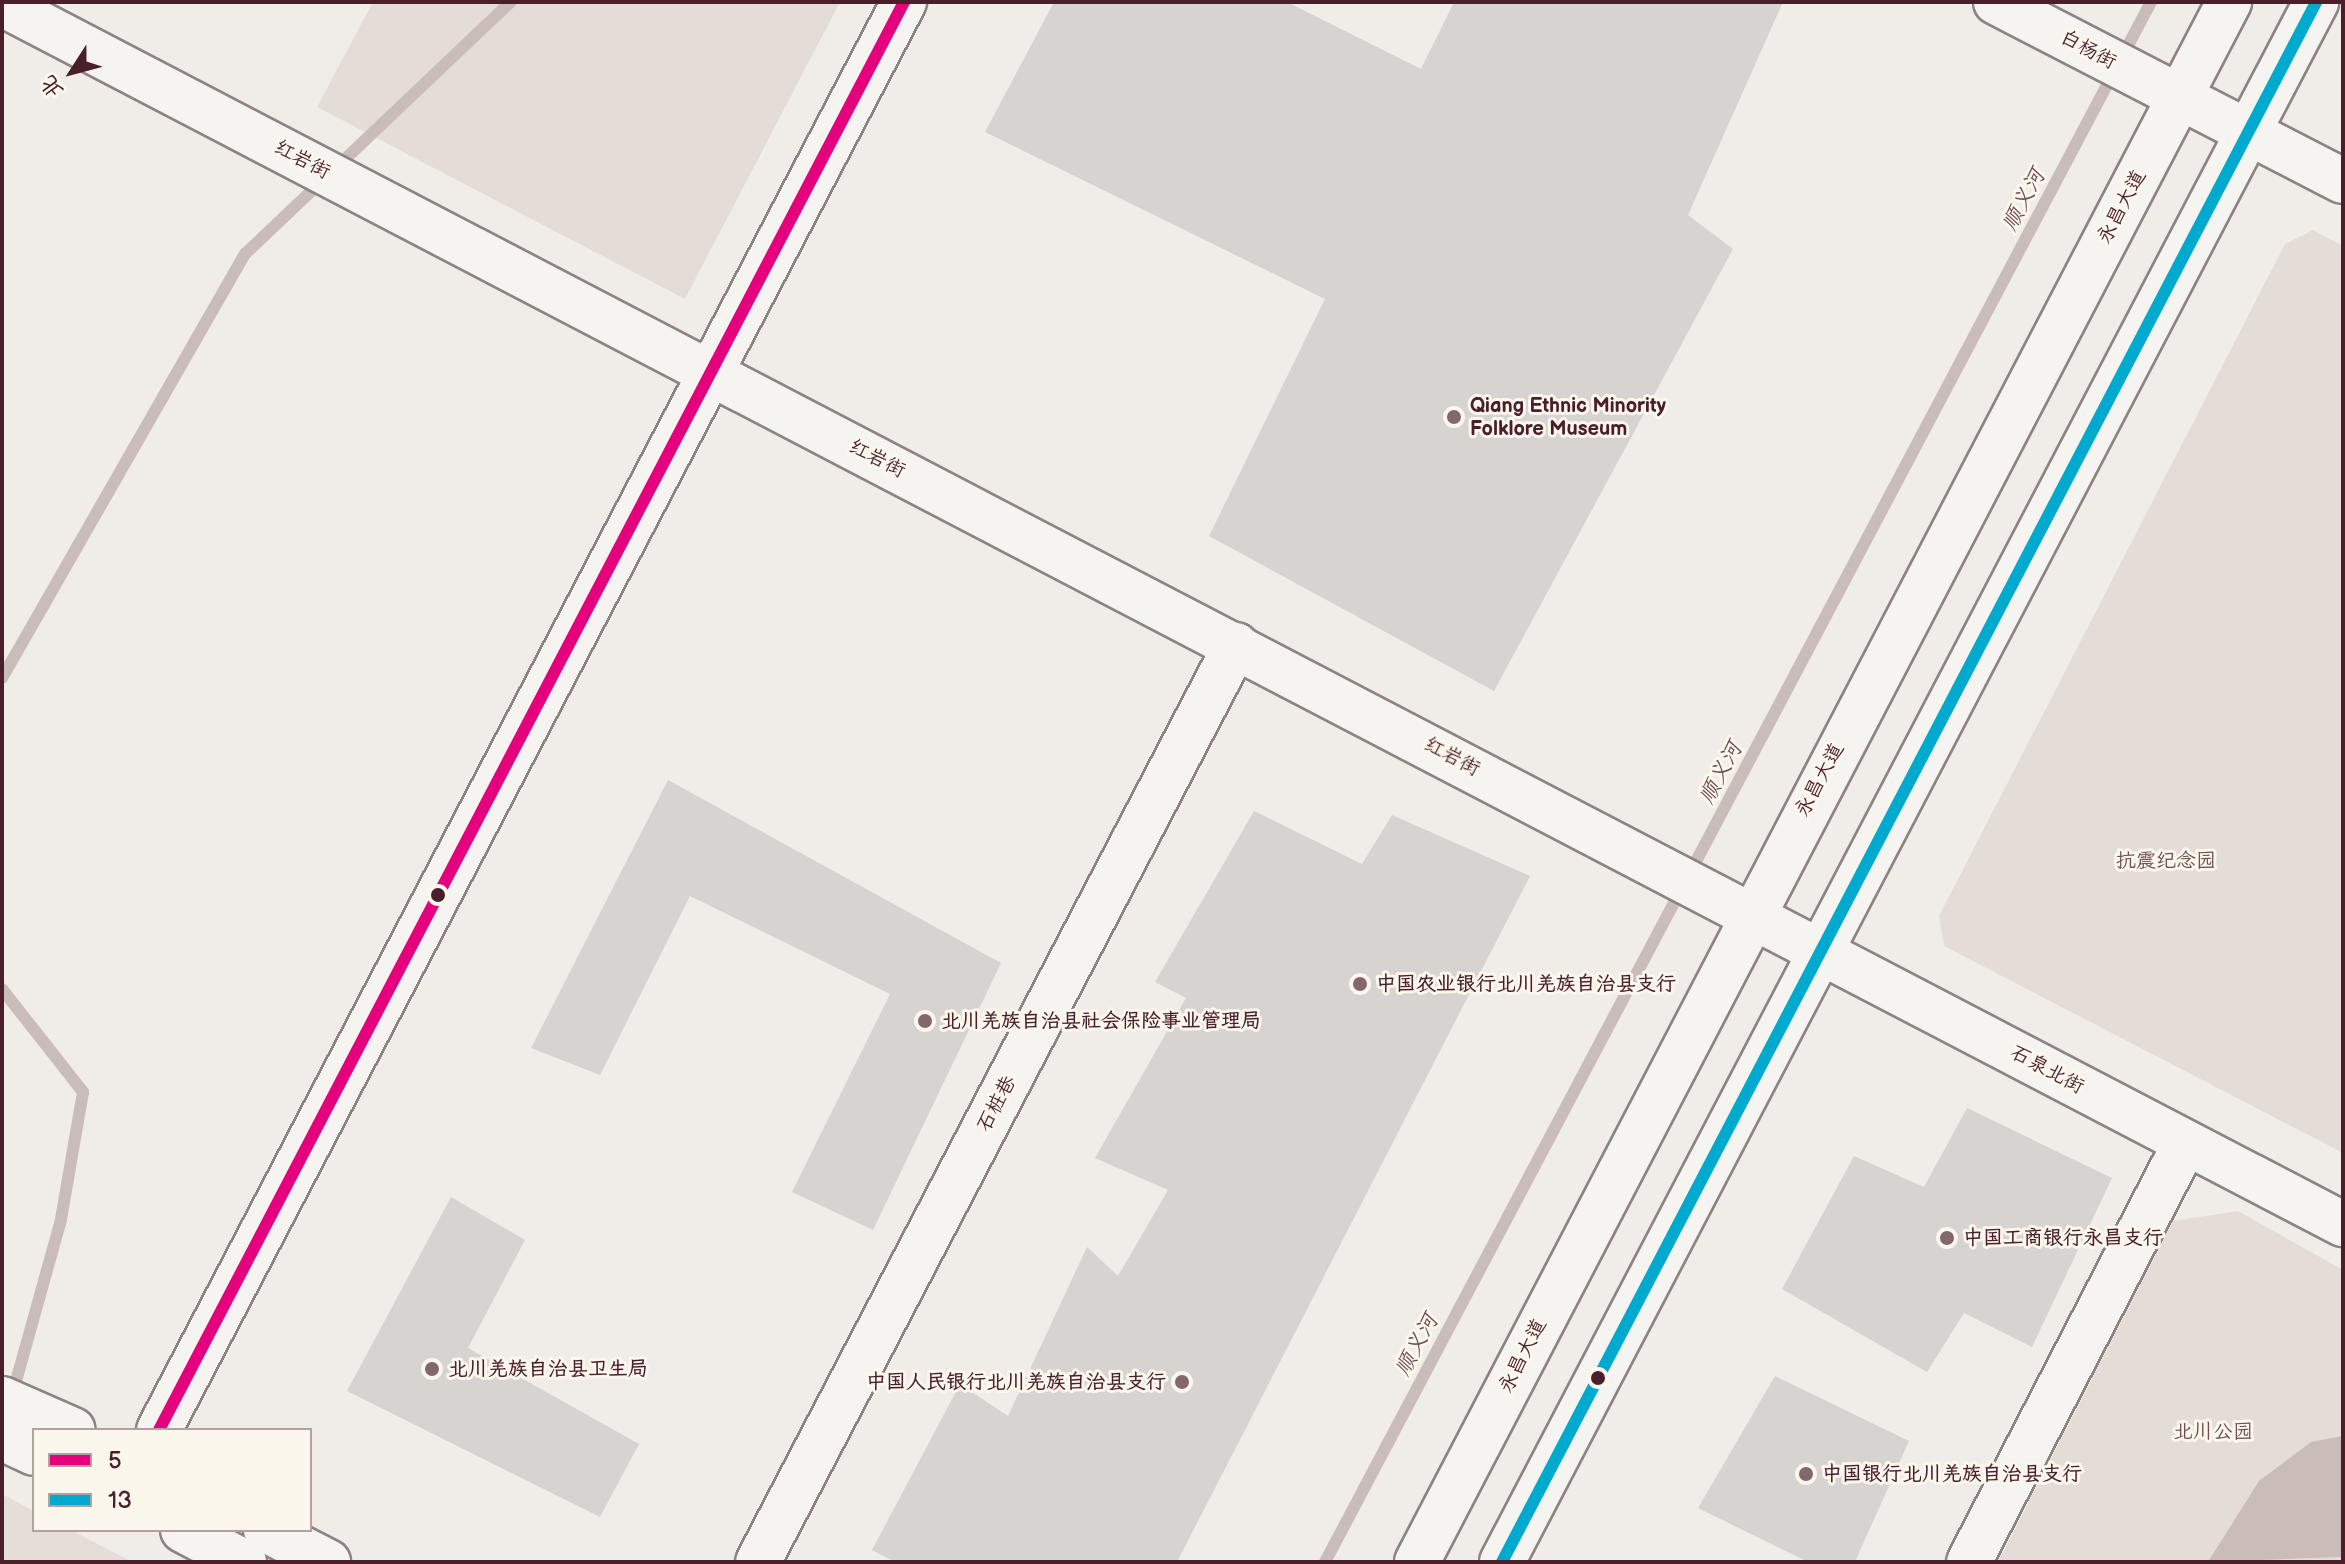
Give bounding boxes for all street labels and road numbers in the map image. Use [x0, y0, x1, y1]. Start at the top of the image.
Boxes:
street label: 白杨街 [2056, 25, 2120, 75]
street label: 红岩街 [270, 135, 334, 185]
street label: 永昌大道 [2093, 166, 2151, 248]
street label: 红岩街 [845, 435, 909, 483]
street label: 红岩街 [1420, 732, 1484, 782]
street label: 永昌大道 [1791, 739, 1849, 821]
street label: 石泉北街 [2006, 1041, 2088, 1099]
street label: 石桩巷 [972, 1072, 1022, 1136]
street label: 永昌大道 [1494, 1315, 1552, 1397]

